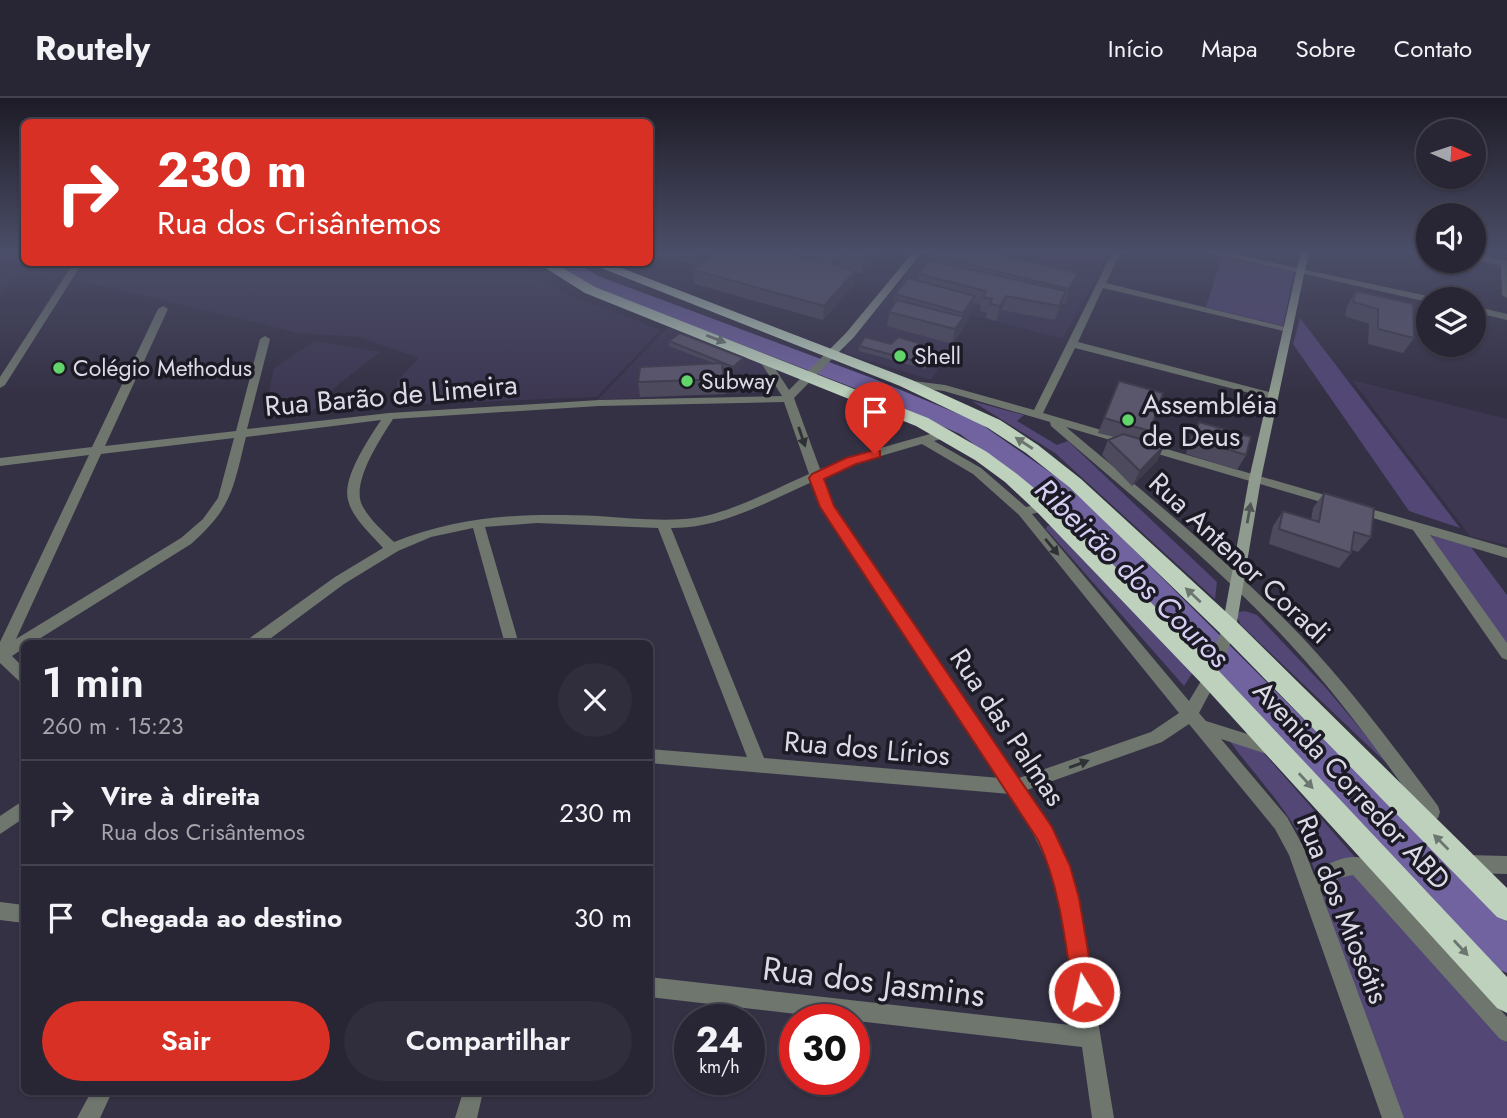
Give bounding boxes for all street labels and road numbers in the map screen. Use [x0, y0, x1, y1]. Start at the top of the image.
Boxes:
street label: Rua Barão de Limeira [263, 364, 519, 427]
street label: Rua Antenor Coradi [1140, 463, 1340, 654]
street label: Rua das Palmas [940, 640, 1076, 814]
street label: Avenida Corredor ABD [1243, 671, 1460, 899]
street label: Rua dos Lírios [782, 721, 952, 776]
street label: Rua dos Miosótis [1286, 809, 1399, 1010]
street label: Rua dos Jasmins [760, 945, 988, 1018]

